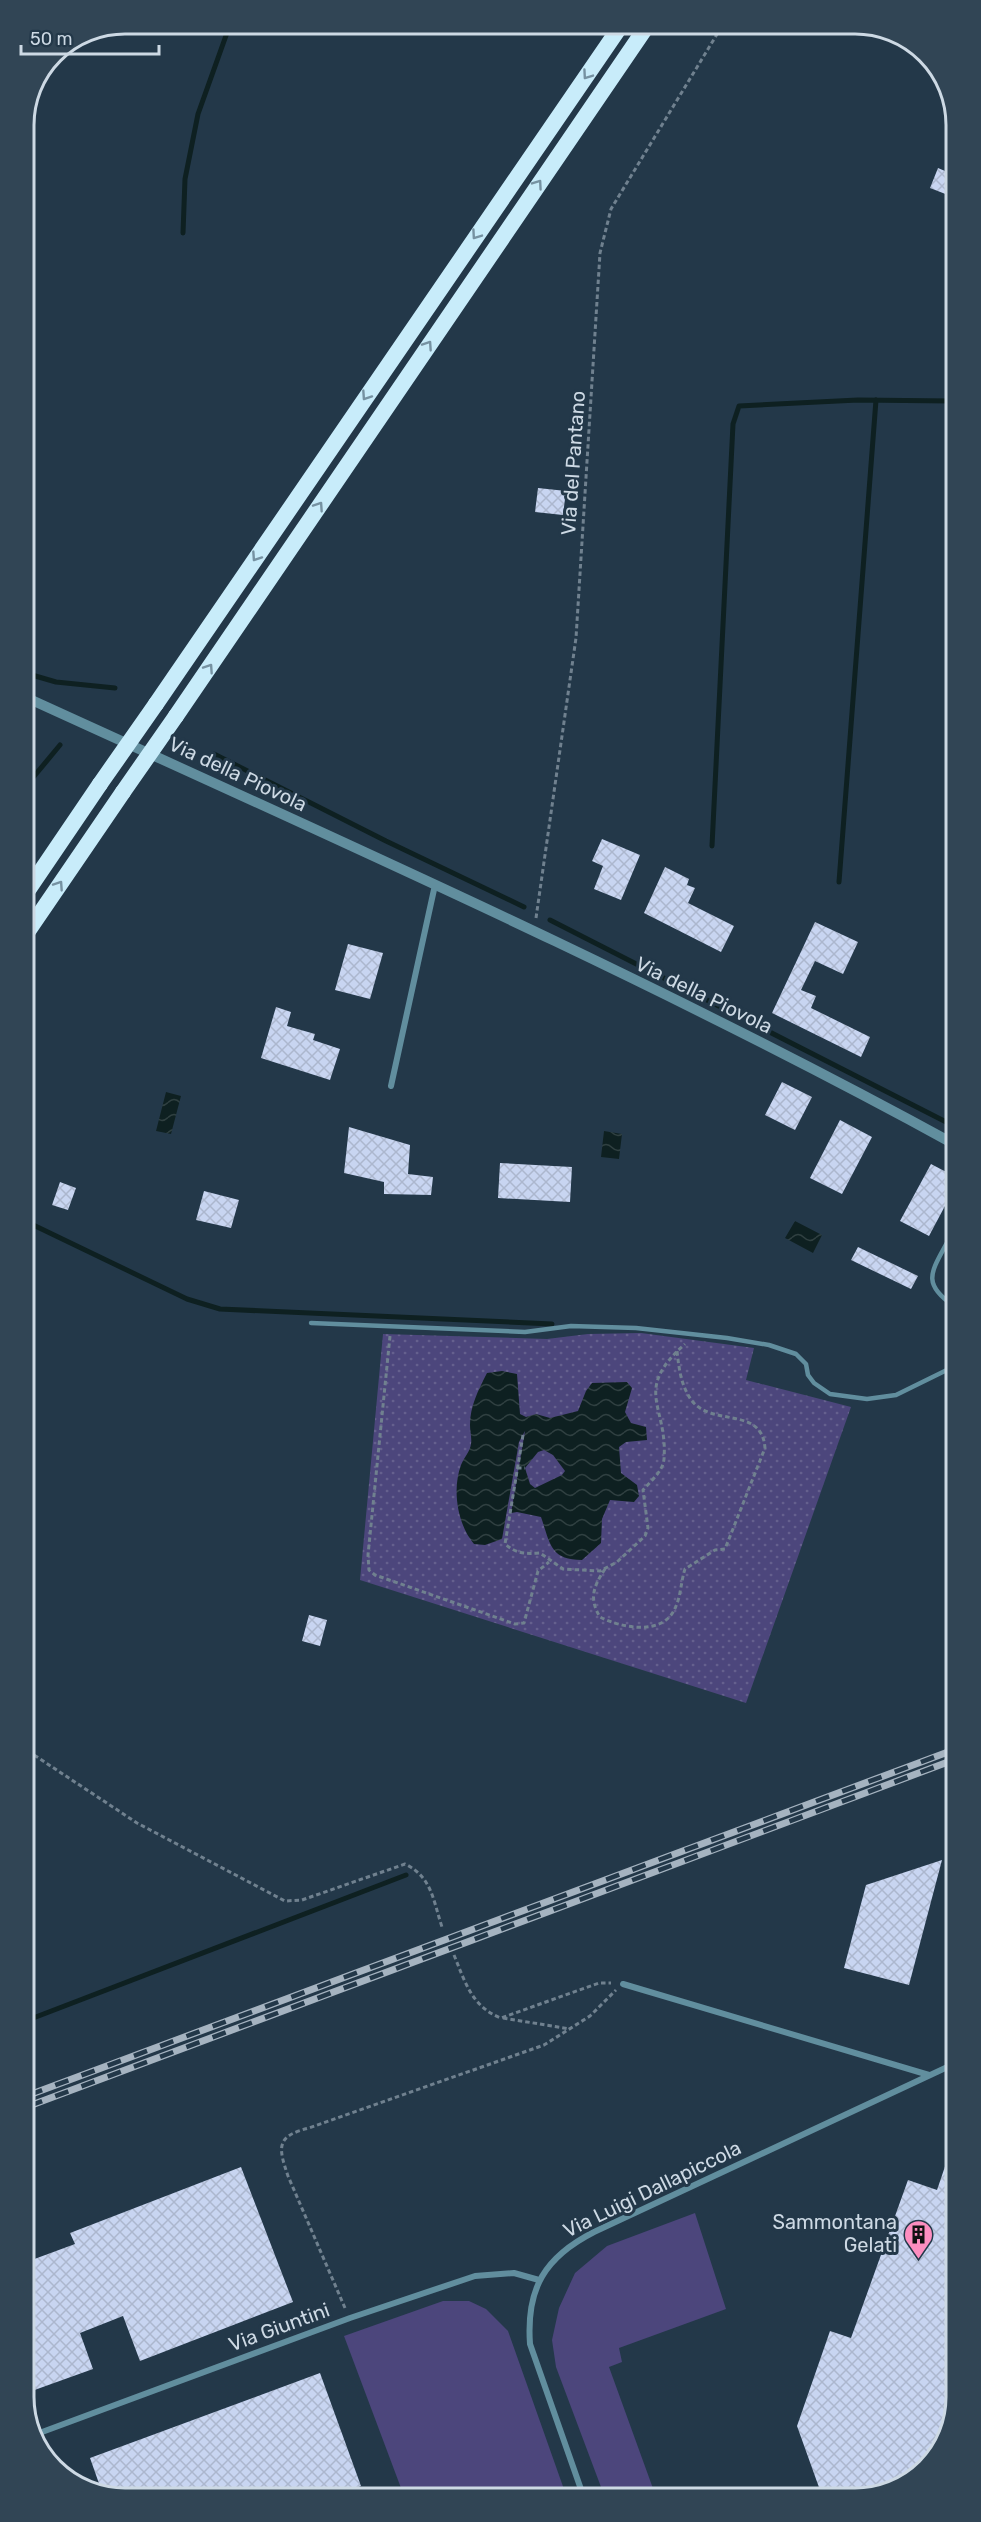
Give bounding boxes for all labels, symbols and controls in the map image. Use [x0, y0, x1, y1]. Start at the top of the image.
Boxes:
scale bar [21, 18, 159, 56]
text: 50 m [30, 28, 73, 50]
one-way arrow [583, 68, 594, 79]
one-way arrow [531, 180, 542, 191]
one-way arrow [473, 229, 484, 240]
one-way arrow [421, 341, 432, 352]
one-way arrow [362, 390, 373, 401]
street label: Via del Pantano [556, 390, 590, 536]
one-way arrow [311, 502, 322, 513]
one-way arrow [252, 551, 263, 562]
one-way arrow [202, 663, 213, 674]
street label: Via della Piovola [165, 732, 311, 816]
one-way arrow [52, 881, 63, 892]
street label: Via della Piovola [632, 951, 776, 1039]
street label: Via Luigi Dallapiccola [559, 2135, 745, 2243]
place label: Sammontana Gelati [772, 2210, 897, 2257]
building icon: Sammontana Gelati [902, 2218, 934, 2260]
street label: Via Giuntini [225, 2298, 333, 2356]

